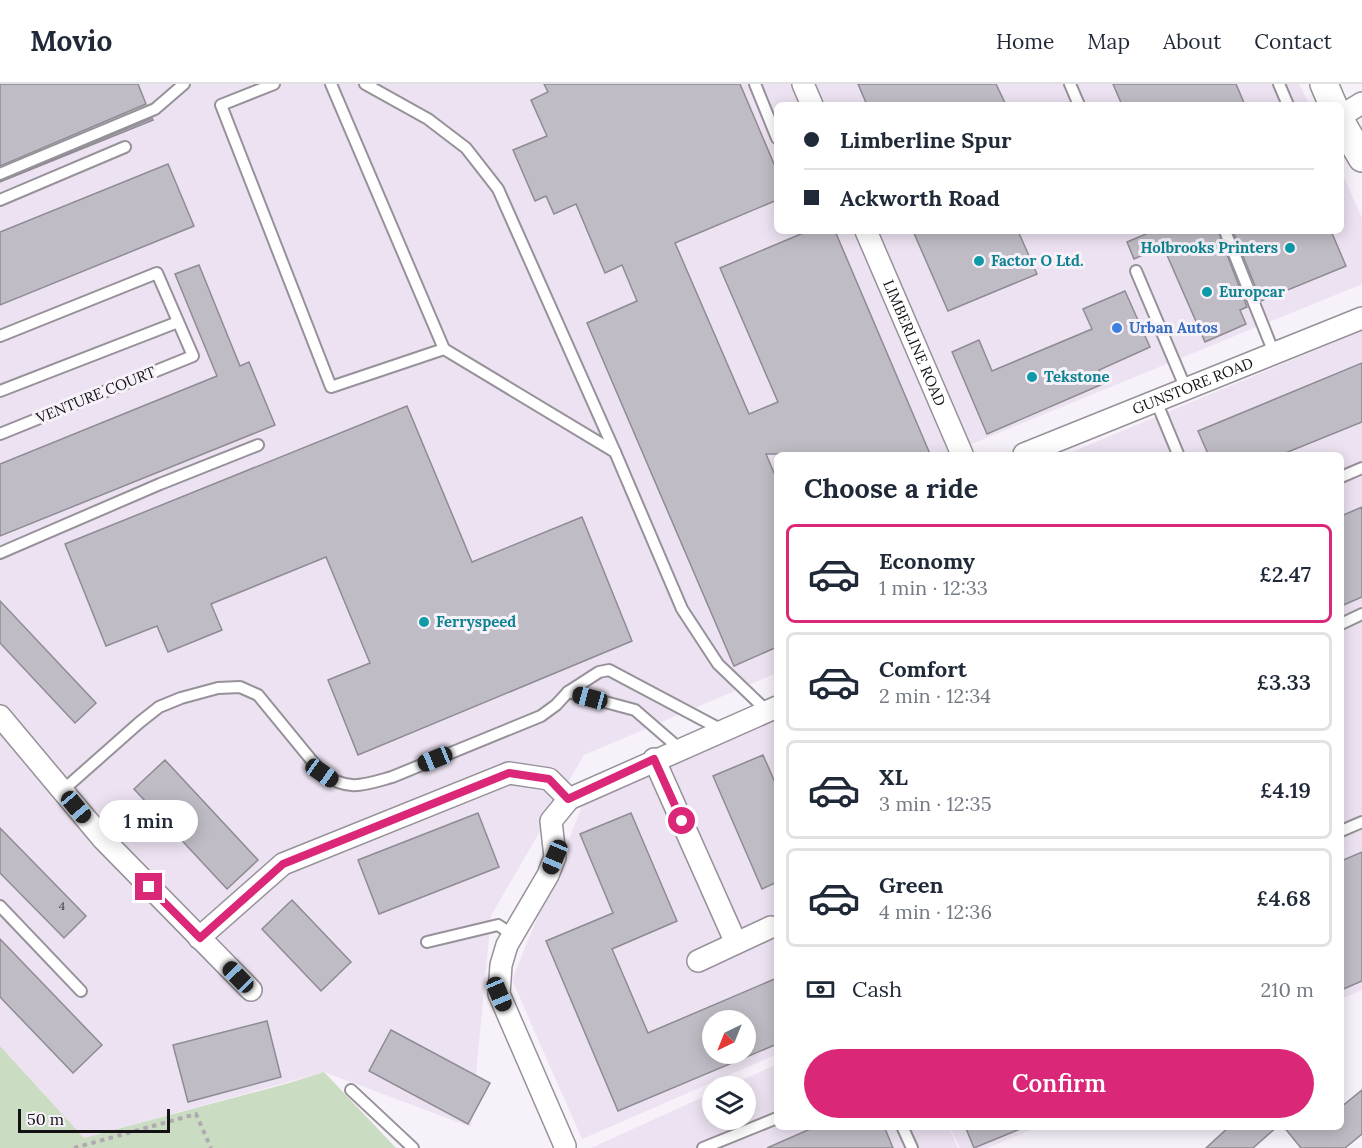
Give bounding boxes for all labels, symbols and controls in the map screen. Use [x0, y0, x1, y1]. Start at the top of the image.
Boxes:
text: Movio [30, 23, 112, 59]
text: Home [996, 28, 1054, 55]
text: Map [1087, 28, 1130, 55]
text: About [1163, 28, 1221, 55]
text: Contact [1254, 28, 1332, 55]
text: Limberline Spur [840, 126, 1012, 154]
text: Ackworth Road [840, 184, 1000, 212]
place label: Holbrooks Printers [1141, 238, 1278, 257]
marker: Holbrooks Printers [1283, 241, 1297, 255]
place label: Factor O Ltd. [991, 251, 1083, 270]
marker: Factor O Ltd. [972, 254, 986, 268]
street label: LIMBERLINE ROAD [879, 277, 950, 409]
place label: Europcar [1219, 282, 1286, 301]
marker: Europcar [1200, 285, 1214, 299]
place label: Urban Autos [1129, 318, 1218, 337]
marker: Urban Autos [1110, 321, 1124, 335]
street label: GUNSTORE ROAD [1130, 353, 1256, 418]
street label: VENTURE COURT [33, 362, 158, 427]
place label: Tekstone [1044, 367, 1110, 386]
marker: Tekstone [1025, 370, 1039, 384]
text: Choose a ride [804, 471, 978, 505]
icon: car [807, 547, 861, 601]
text: Economy [879, 547, 975, 575]
text: £2.47 [1259, 560, 1311, 588]
text: 1 min · 12:33 [879, 575, 988, 600]
place label: Ferryspeed [436, 612, 516, 631]
marker: Ferryspeed [417, 615, 431, 629]
icon: car [807, 655, 861, 709]
text: Comfort [879, 655, 967, 683]
text: £3.33 [1256, 668, 1311, 696]
text: 2 min · 12:34 [879, 683, 991, 708]
car [570, 685, 610, 711]
car [415, 744, 455, 774]
car [302, 755, 342, 791]
icon: car [807, 763, 861, 817]
text: XL [879, 763, 908, 791]
text: £4.19 [1260, 776, 1311, 804]
car [58, 787, 94, 827]
text: 3 min · 12:35 [879, 791, 992, 816]
callout: 1 min [100, 800, 198, 842]
route start [668, 807, 695, 834]
text: 1 min [123, 808, 174, 833]
car [540, 837, 570, 877]
icon: car [807, 871, 861, 925]
text: Green [879, 871, 944, 899]
route end [135, 873, 162, 900]
text: £4.68 [1256, 884, 1311, 912]
house number: 4 [59, 898, 66, 913]
text: 4 min · 12:36 [879, 899, 992, 924]
car [219, 958, 257, 996]
icon: cash [804, 973, 837, 1006]
car [484, 974, 514, 1014]
text: Cash [852, 975, 902, 1003]
text: 210 m [1260, 977, 1314, 1002]
north arrow [702, 1010, 756, 1064]
map controls [702, 1010, 756, 1130]
button: Confirm [804, 1049, 1314, 1118]
button: layers [702, 1076, 756, 1130]
scale bar [18, 1106, 170, 1134]
text: 50 m [27, 1109, 64, 1129]

